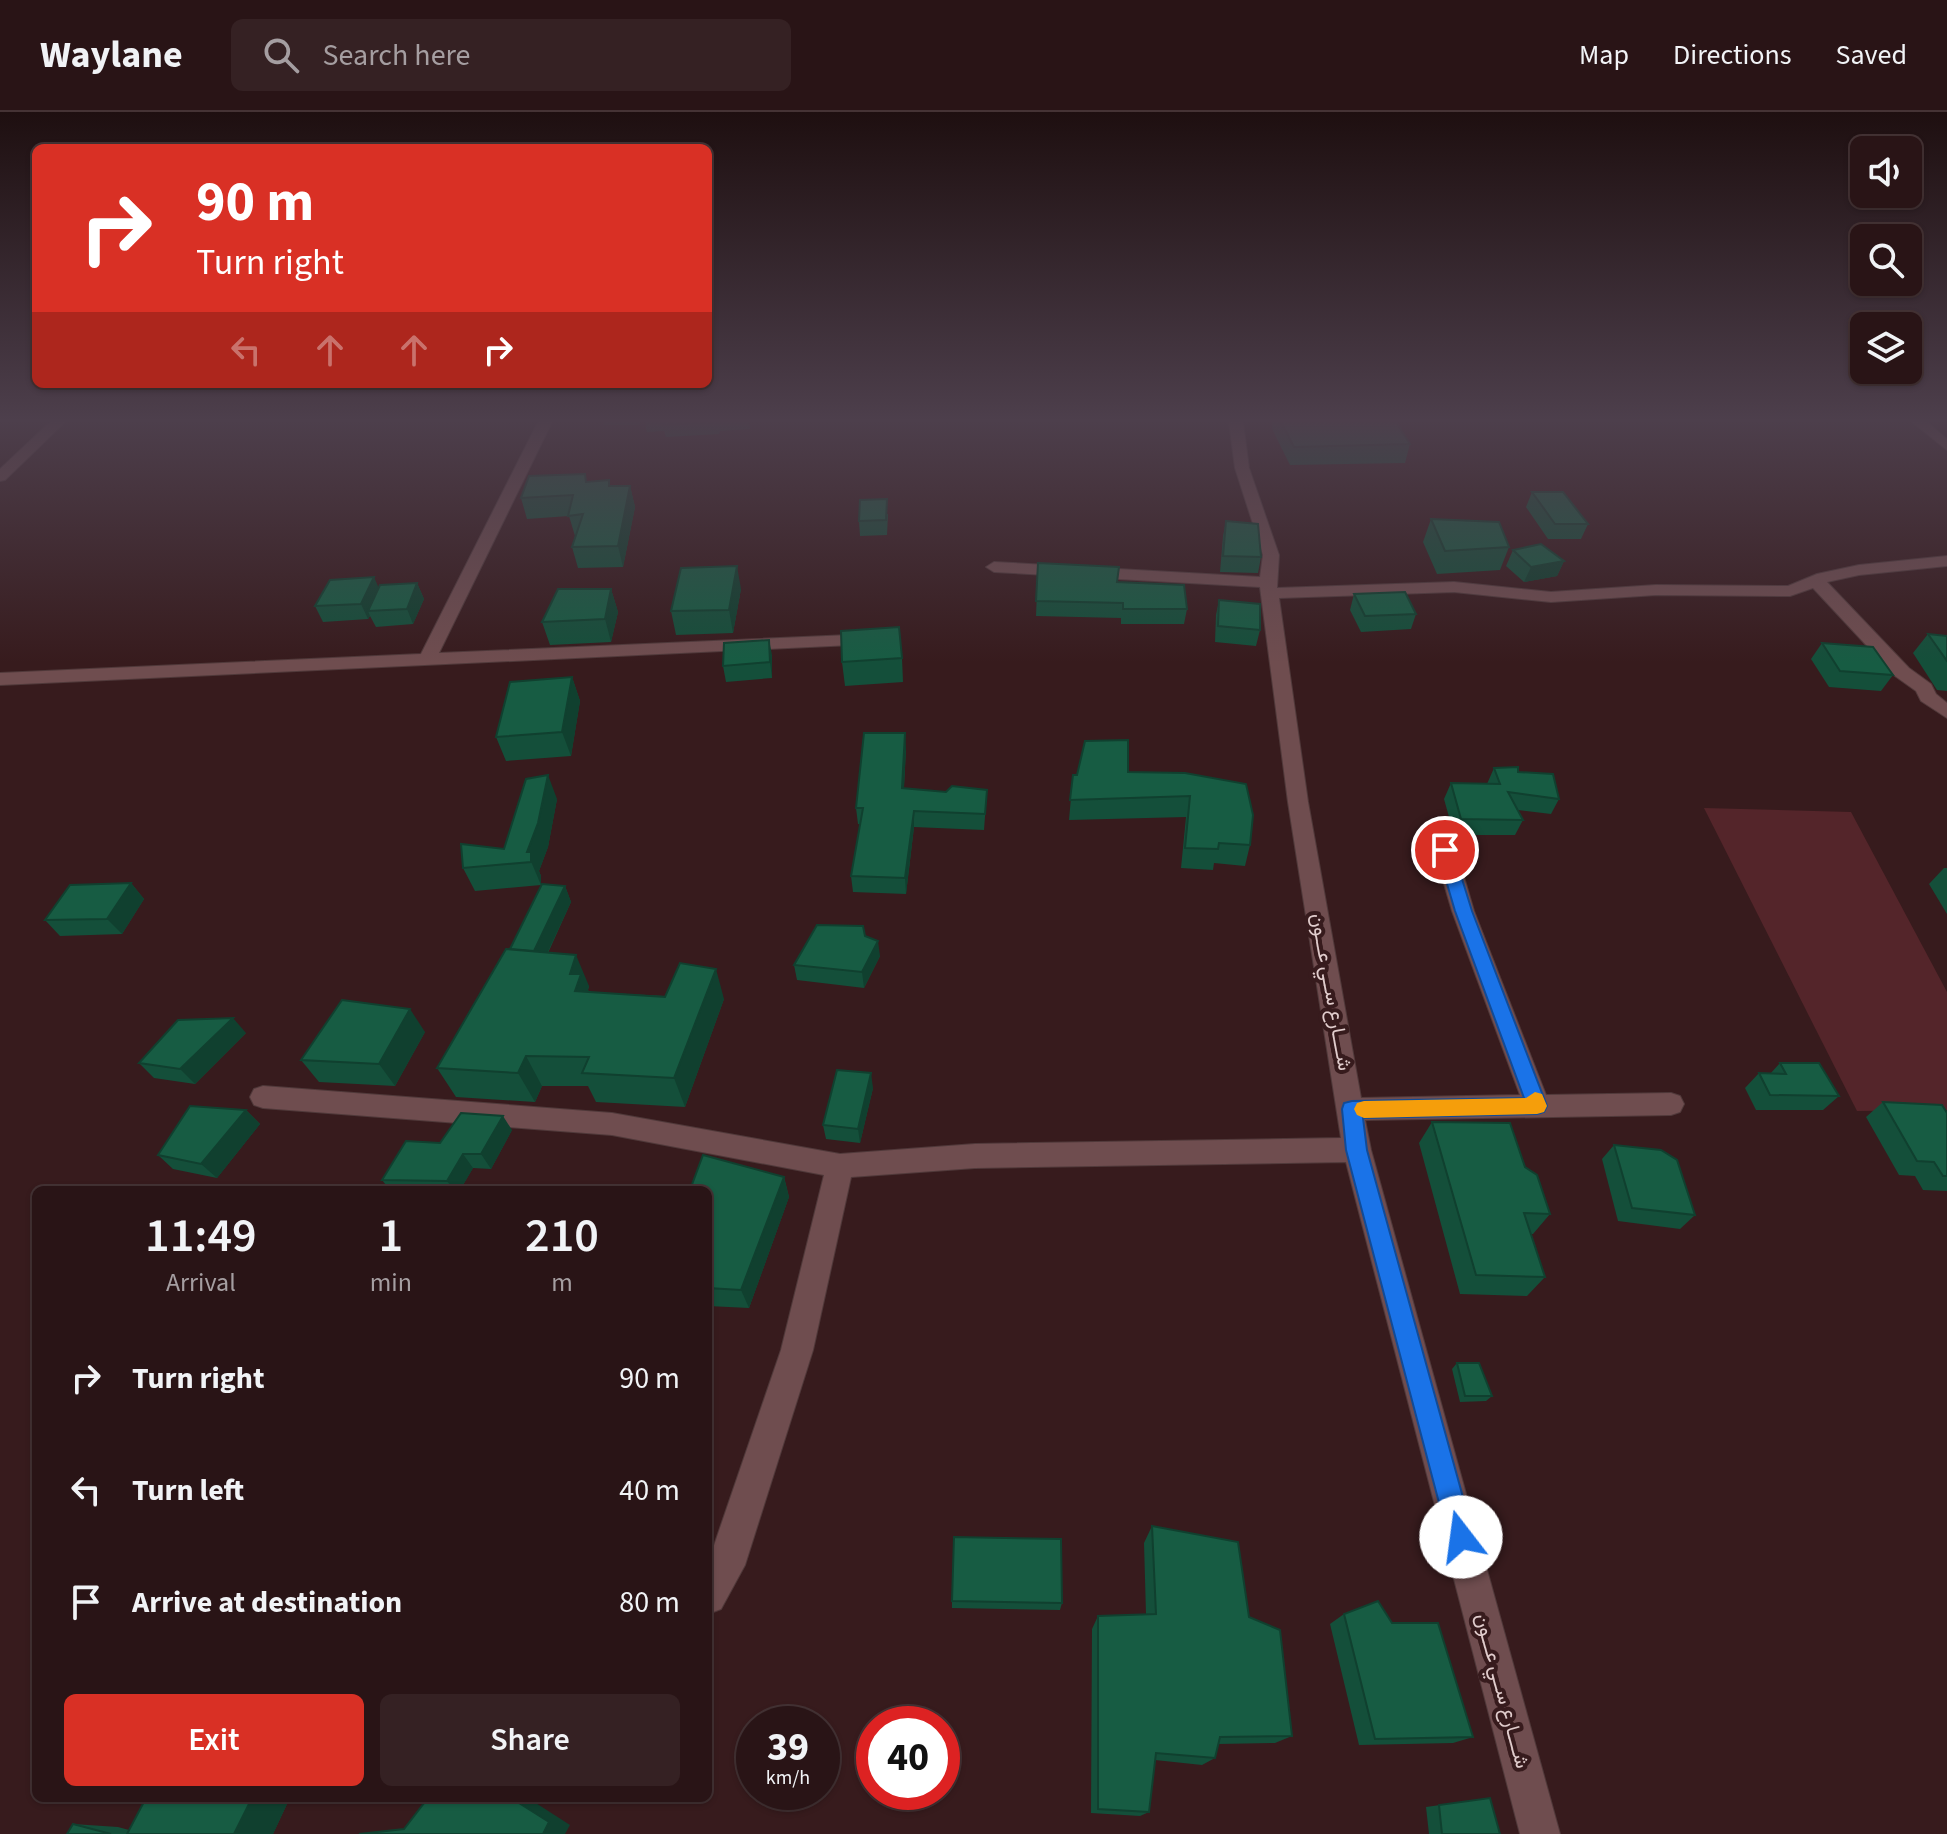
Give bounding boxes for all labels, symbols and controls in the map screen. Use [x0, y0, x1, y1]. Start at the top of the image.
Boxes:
search box [231, 19, 791, 91]
text: Waylane [40, 28, 183, 82]
icon: search [259, 33, 303, 77]
text: Search here [323, 34, 471, 77]
text: Map [1579, 35, 1629, 75]
text: Directions [1673, 35, 1792, 75]
text: Saved [1836, 35, 1907, 75]
map controls [1850, 136, 1922, 384]
button: sound [1850, 136, 1922, 208]
text: 90 m [196, 163, 314, 242]
icon: right [64, 176, 168, 280]
button: search [1850, 224, 1922, 296]
text: Turn right [196, 237, 344, 288]
button: layers [1850, 312, 1922, 384]
icon: left [224, 328, 268, 372]
icon: ahead [308, 328, 352, 372]
icon: ahead [392, 328, 436, 372]
icon: right [476, 328, 520, 372]
pin [1411, 816, 1479, 884]
icon: arrive [1423, 828, 1467, 872]
street label: شــــارع ســي عـــون [1301, 911, 1359, 1073]
text: 11:49 [145, 1202, 257, 1270]
text: 1 [379, 1202, 403, 1270]
text: 210 [525, 1202, 599, 1270]
text: Arrival [166, 1264, 236, 1301]
text: min [370, 1264, 412, 1301]
text: m [551, 1264, 573, 1301]
icon: right [64, 1356, 108, 1400]
text: Turn right [132, 1357, 264, 1400]
text: 90 m [619, 1357, 680, 1400]
icon: left [64, 1468, 108, 1512]
text: Turn left [132, 1469, 244, 1512]
text: 40 m [619, 1469, 680, 1512]
position arrow [1419, 1495, 1503, 1579]
icon: arrive [64, 1580, 108, 1624]
text: Arrive at destination [132, 1581, 402, 1624]
text: 80 m [619, 1581, 680, 1624]
street label: شــــارع ســي عـــون [1466, 1610, 1536, 1772]
button: Exit [64, 1694, 364, 1786]
button: Share [380, 1694, 680, 1786]
speed limit sign: 40 [856, 1706, 960, 1810]
text: 39 [767, 1719, 809, 1776]
text: km/h [766, 1764, 810, 1792]

